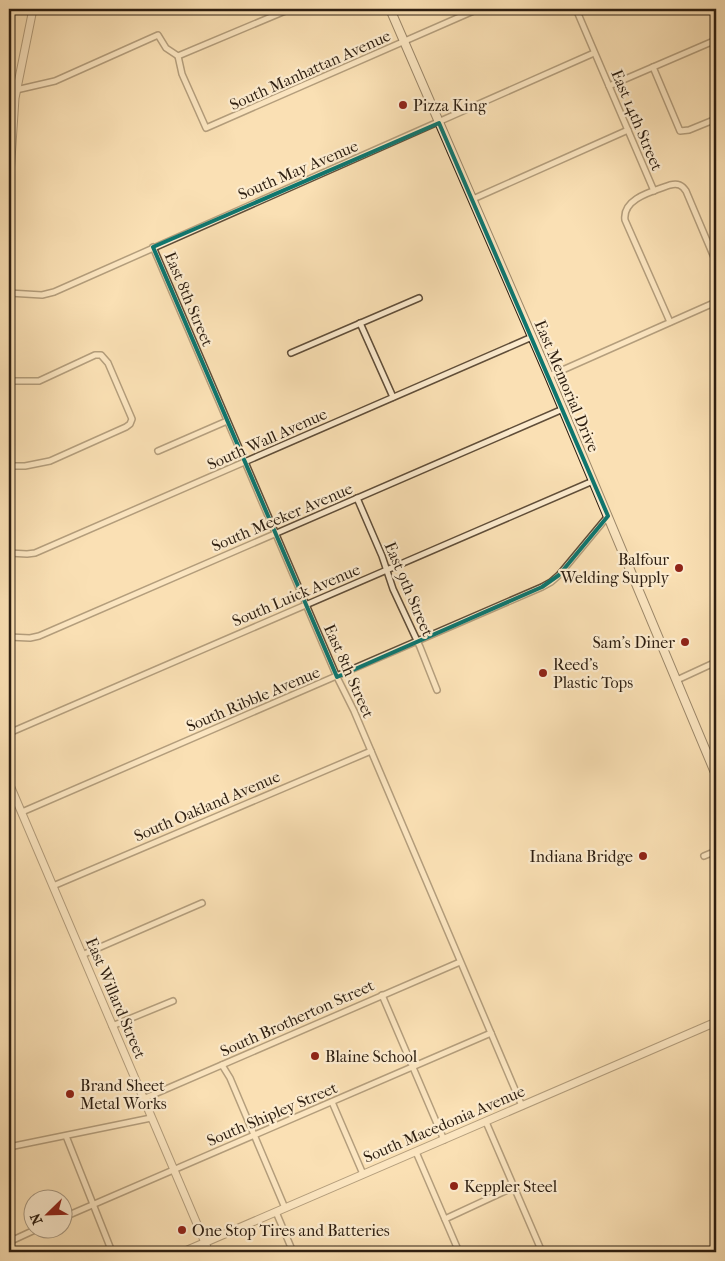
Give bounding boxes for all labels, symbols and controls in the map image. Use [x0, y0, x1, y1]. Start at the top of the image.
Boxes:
street label: South Manhattan Avenue [227, 26, 394, 114]
street label: East 14th Street [607, 67, 667, 174]
place label: Pizza King [413, 96, 487, 115]
marker: Pizza King [397, 99, 409, 111]
street label: South May Avenue [235, 136, 361, 204]
street label: East 8th Street [161, 249, 218, 349]
street label: East Memorial Drive [531, 317, 603, 455]
street label: South Wall Avenue [204, 404, 330, 474]
street label: South Meeker Avenue [209, 479, 355, 555]
street label: East 9th Street [381, 539, 438, 639]
place label: Balfour Welding Supply [559, 550, 669, 587]
street label: South Luick Avenue [229, 559, 363, 631]
marker: Balfour Welding Supply [673, 562, 685, 574]
street label: East 8th Street [320, 621, 378, 721]
place label: Sam's Diner [593, 633, 675, 652]
marker: Sam's Diner [679, 636, 691, 648]
place label: Reed's Plastic Tops [553, 655, 633, 692]
street label: South Ribble Avenue [183, 662, 323, 736]
marker: Reed's Plastic Tops [537, 667, 549, 679]
street label: South Oakland Avenue [131, 767, 283, 845]
place label: Indiana Bridge [530, 847, 633, 866]
marker: Indiana Bridge [637, 850, 649, 862]
street label: East Willard Street [82, 935, 150, 1062]
street label: South Brotherton Street [217, 975, 377, 1061]
place label: Blaine School [325, 1047, 418, 1066]
marker: Blaine School [309, 1050, 321, 1062]
place label: Brand Sheet Metal Works [80, 1076, 167, 1113]
street label: South Shipley Street [204, 1078, 340, 1150]
street label: South Macedonia Avenue [360, 1081, 528, 1167]
marker: Brand Sheet Metal Works [64, 1088, 76, 1100]
place label: Keppler Steel [464, 1177, 558, 1196]
marker: Keppler Steel [448, 1180, 460, 1192]
north arrow [22, 1188, 72, 1238]
text: N [26, 1210, 46, 1227]
place label: One Stop Tires and Batteries [192, 1221, 390, 1240]
marker: One Stop Tires and Batteries [176, 1224, 188, 1236]

